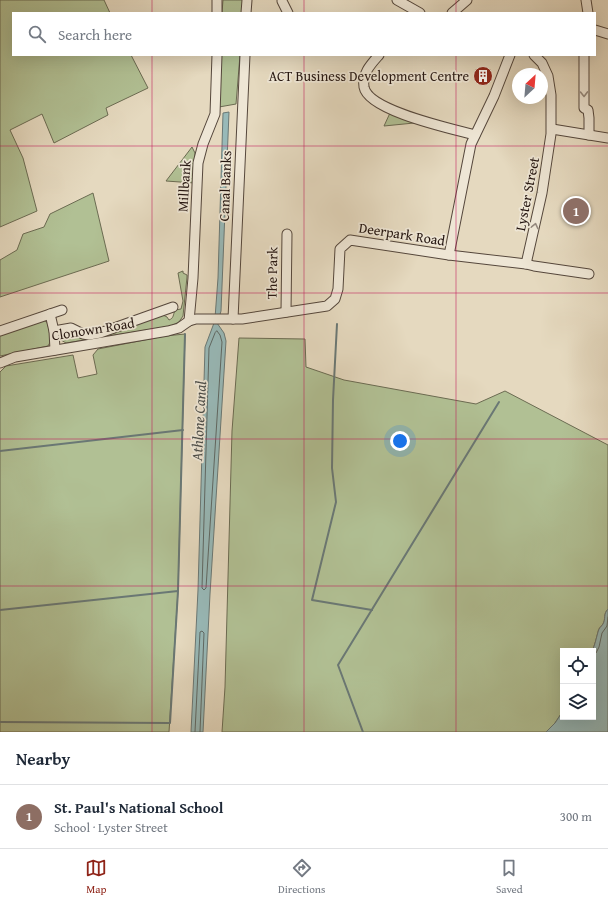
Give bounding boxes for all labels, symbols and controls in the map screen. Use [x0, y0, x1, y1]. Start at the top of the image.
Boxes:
search box [12, 12, 596, 56]
icon: search [26, 23, 48, 45]
text: Search here [58, 24, 132, 45]
building icon: ACT Business Development Centre [472, 65, 494, 87]
place label: ACT Business Development Centre [269, 66, 469, 86]
north arrow [512, 68, 548, 104]
one-way arrow [579, 91, 588, 97]
street label: Canal Banks [214, 150, 236, 222]
street label: Lyster Street [510, 155, 544, 233]
street label: Millbank [172, 158, 196, 213]
pin: 1 [563, 196, 589, 226]
street label: Deerpark Road [358, 217, 447, 251]
one-way arrow [531, 223, 539, 229]
street label: The Park [262, 246, 282, 299]
street label: Clonown Road [50, 312, 136, 345]
water label: Athlone Canal [186, 380, 211, 463]
your location [390, 431, 410, 451]
map controls [560, 648, 596, 720]
button: locate [560, 648, 596, 684]
button: layers [560, 684, 596, 720]
text: Nearby [16, 746, 70, 771]
text: St. Paul's National School [54, 797, 223, 818]
text: 1 [26, 807, 32, 826]
text: 300 m [560, 807, 592, 826]
text: School · Lyster Street [54, 818, 168, 837]
tab: Map [85, 857, 107, 897]
tab: Directions [278, 857, 325, 897]
tab: Saved [496, 857, 523, 897]

